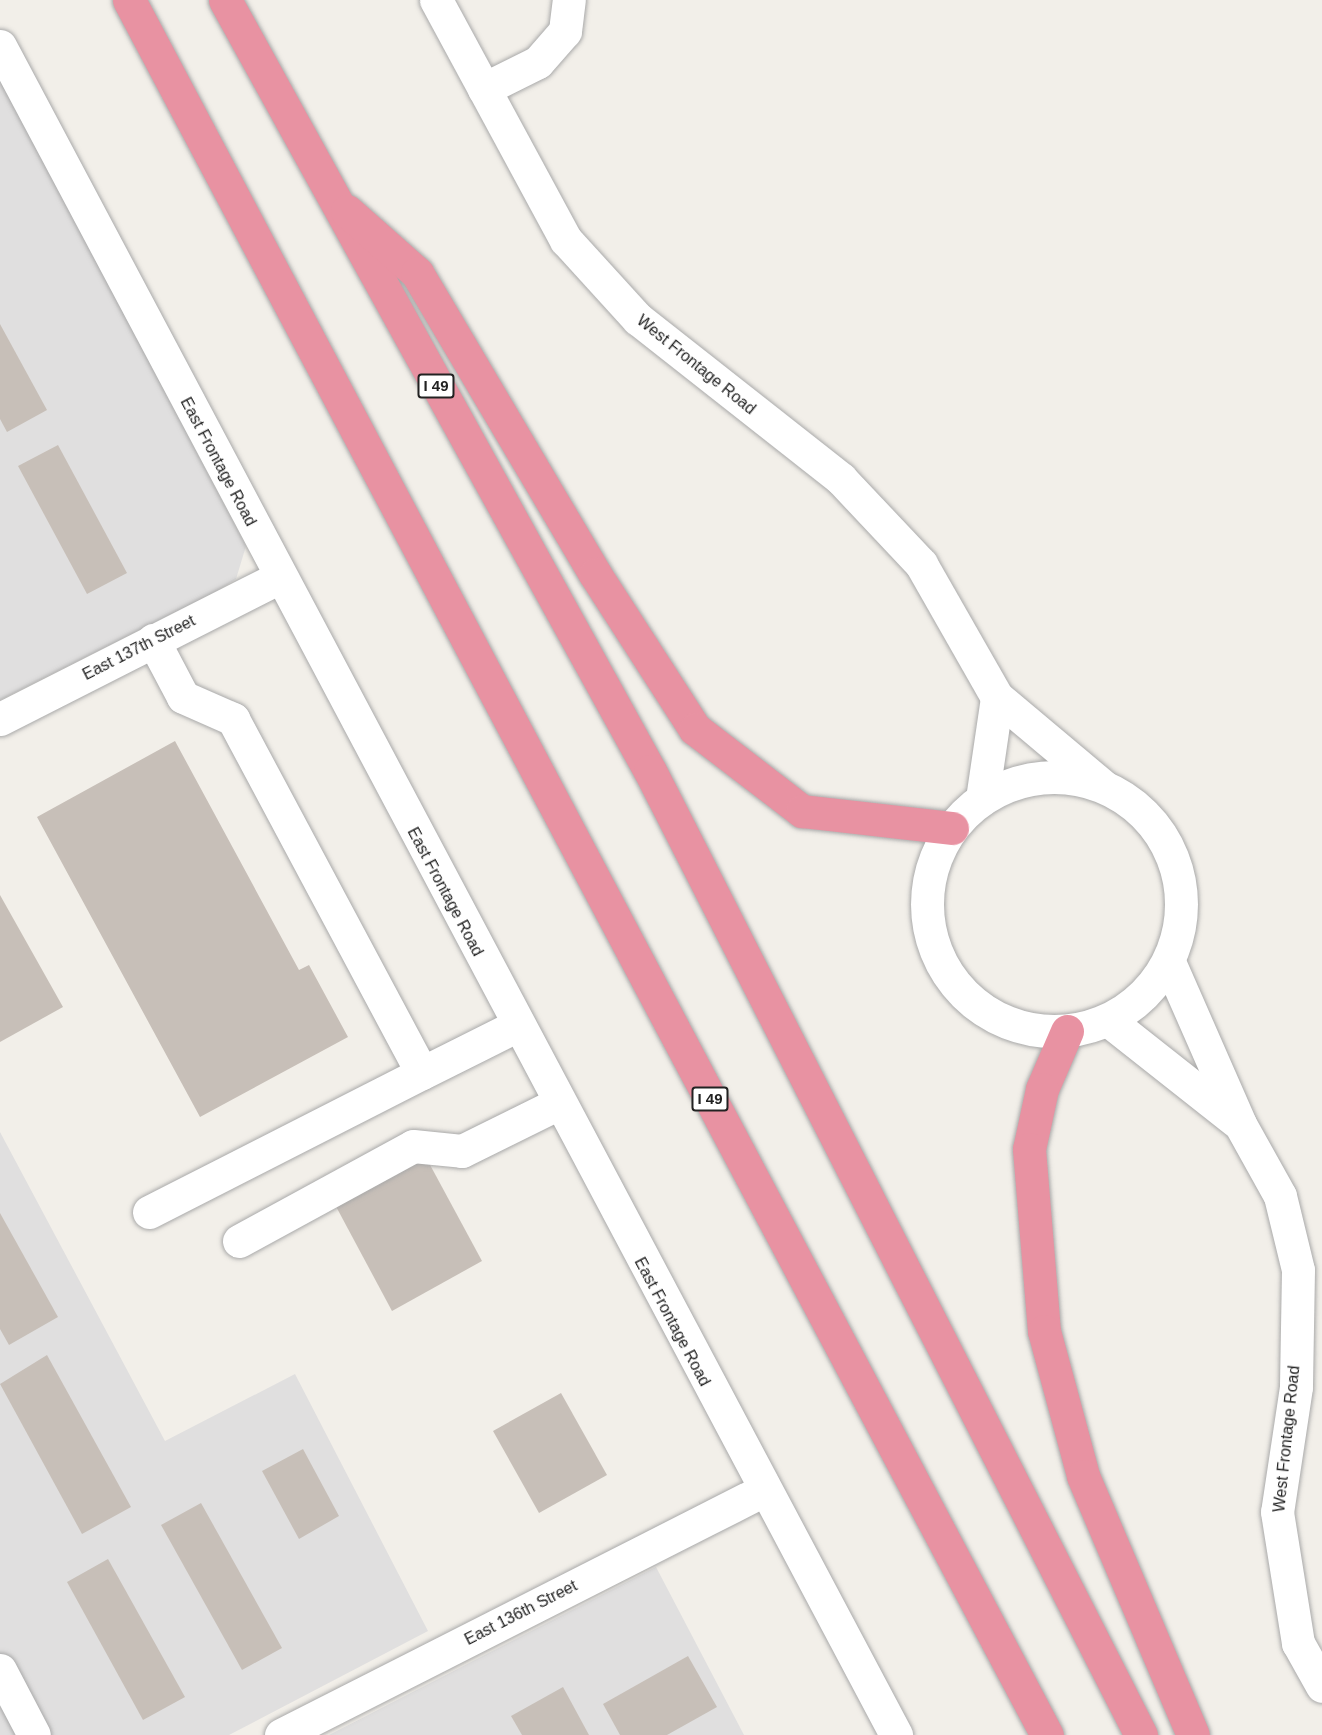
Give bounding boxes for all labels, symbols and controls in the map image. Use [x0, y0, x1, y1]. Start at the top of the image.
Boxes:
street label: West Frontage Road [633, 311, 759, 419]
road number: I 49 [416, 374, 456, 398]
street label: East Frontage Road [176, 394, 260, 530]
street label: East 137th Street [80, 611, 198, 685]
street label: East Frontage Road [403, 824, 487, 960]
road number: I 49 [690, 1087, 730, 1111]
street label: East Frontage Road [630, 1254, 714, 1390]
street label: West Frontage Road [1270, 1365, 1304, 1513]
street label: East 136th Street [462, 1576, 580, 1650]

